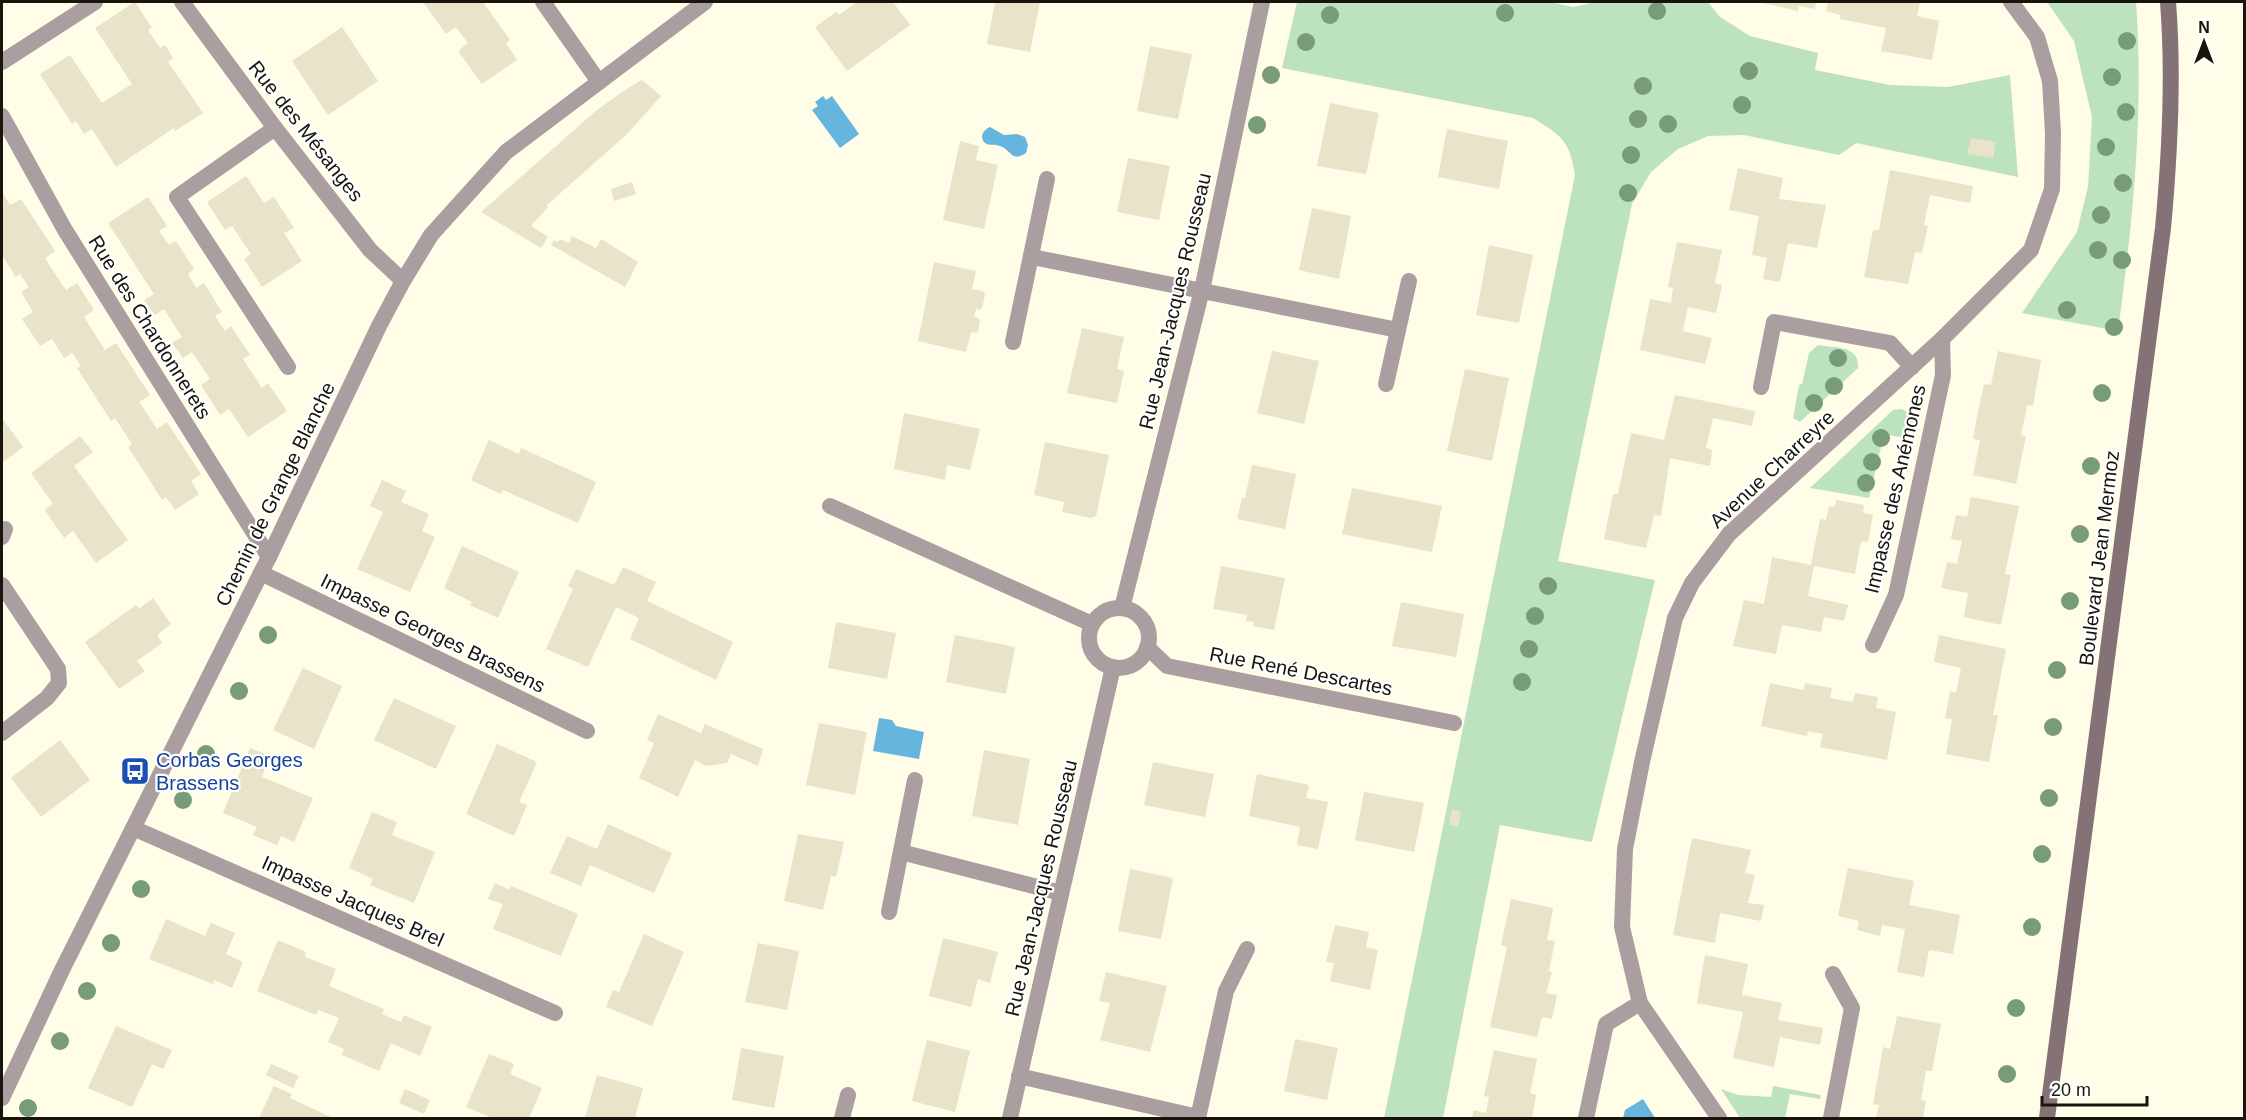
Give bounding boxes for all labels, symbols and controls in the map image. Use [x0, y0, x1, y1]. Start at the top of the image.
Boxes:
north arrow [2174, 12, 2234, 72]
text: N [2198, 19, 2210, 36]
street label: Rue des Mésanges [244, 56, 368, 206]
street label: Rue Jean-Jacques Rousseau [1135, 171, 1215, 431]
street label: Rue des Chardonnerets [84, 231, 216, 423]
street label: Chemin de Grange Blanche [211, 378, 339, 610]
street label: Impasse des Anémones [1860, 383, 1930, 595]
street label: Avenue Charreyre [1705, 406, 1839, 532]
street label: Boulevard Jean Mermoz [2075, 449, 2123, 667]
street label: Impasse Georges Brassens [317, 569, 549, 697]
street label: Rue René Descartes [1208, 642, 1394, 700]
place label: Corbas Georges Brassens [156, 749, 303, 794]
bus stop icon: Corbas Georges Brassens [119, 755, 151, 787]
street label: Rue Jean-Jacques Rousseau [1001, 758, 1081, 1018]
street label: Impasse Jacques Brel [259, 851, 447, 951]
scale bar [2042, 1069, 2147, 1107]
text: 20 m [2051, 1080, 2091, 1100]

